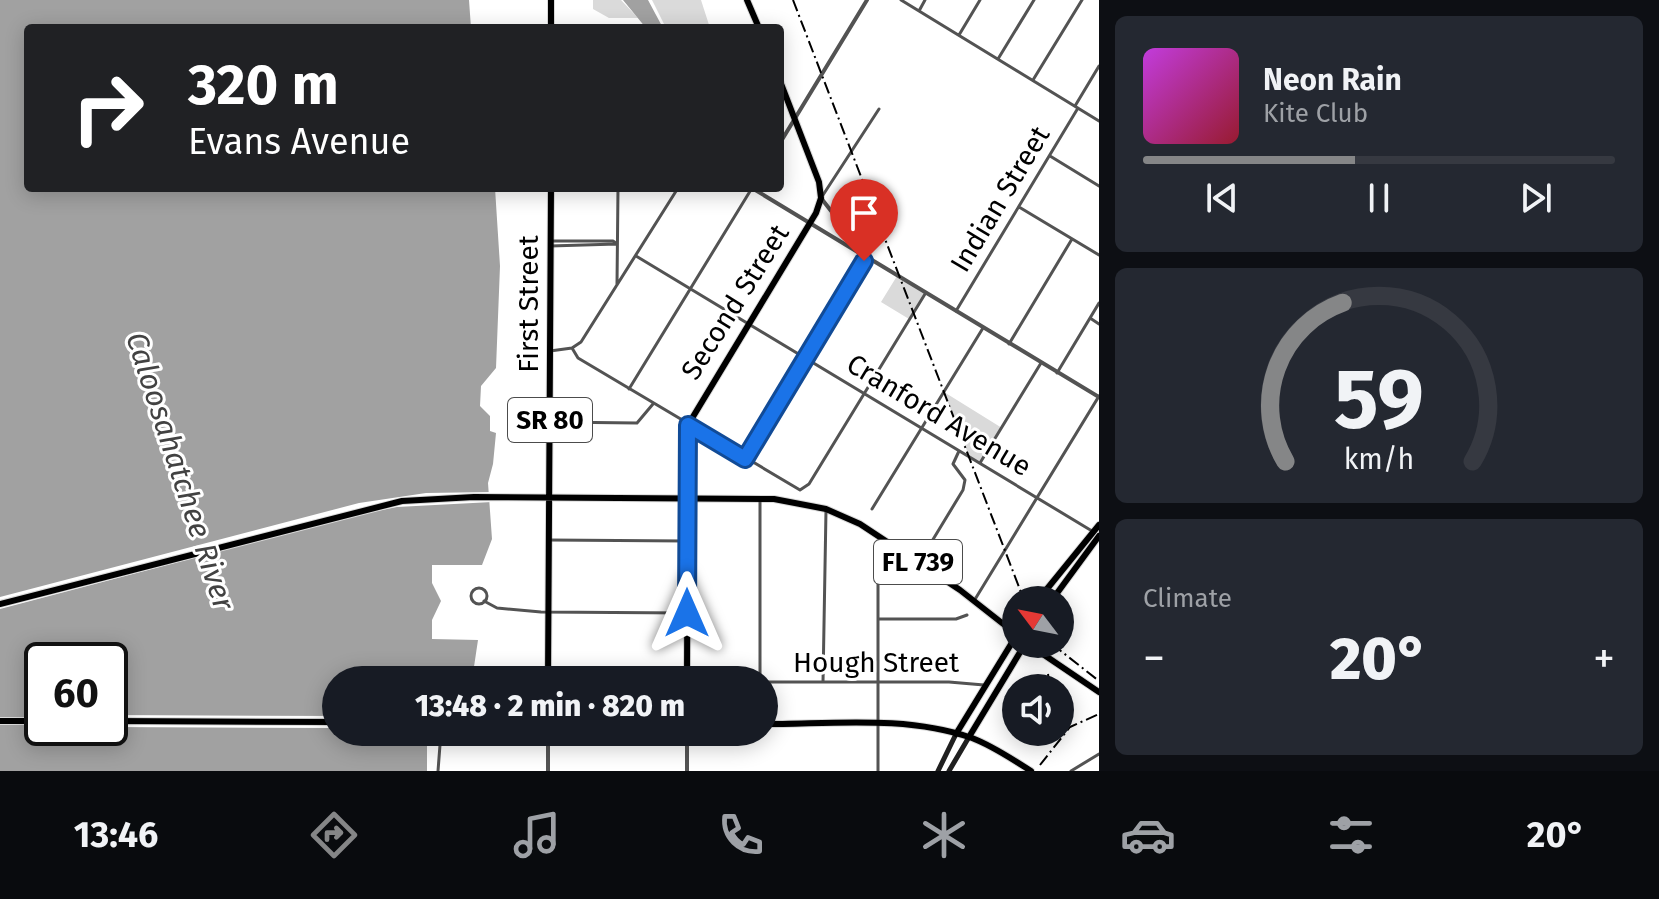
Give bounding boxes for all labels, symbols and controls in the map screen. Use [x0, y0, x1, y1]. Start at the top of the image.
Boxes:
text: 320 m [188, 52, 339, 119]
icon: right [56, 56, 160, 160]
text: Neon Rain [1263, 62, 1402, 98]
text: Kite Club [1263, 98, 1368, 129]
street label: Indian Street [944, 119, 1057, 278]
text: Evans Avenue [188, 120, 410, 164]
icon: previous [1200, 176, 1244, 220]
icon: pause [1357, 176, 1401, 220]
icon: next [1514, 176, 1558, 220]
pin [830, 179, 898, 261]
icon: arrive [842, 191, 886, 235]
street label: Second Street [674, 218, 796, 385]
street label: First Street [512, 234, 545, 373]
water label: Caloosahatchee River [118, 328, 242, 616]
street label: Cranford Avenue [841, 347, 1037, 483]
text: 59 [1334, 349, 1424, 449]
road number: SR 80 [508, 398, 592, 442]
text: km/h [1344, 442, 1414, 477]
road number: FL 739 [874, 540, 962, 584]
position arrow [645, 571, 729, 655]
text: Climate [1143, 583, 1232, 614]
north arrow [1002, 586, 1074, 658]
map controls [1002, 586, 1074, 746]
text: 20° [1330, 623, 1428, 695]
text: − [1143, 632, 1165, 685]
text: + [1593, 632, 1615, 685]
speed limit sign: 60 [24, 642, 128, 746]
street label: Hough Street [793, 646, 960, 679]
button: sound [1002, 674, 1074, 746]
text: 13:48 · 2 min · 820 m [415, 688, 685, 724]
icon: directions [306, 807, 362, 863]
icon: music [509, 807, 565, 863]
icon: phone [713, 807, 769, 863]
icon: climate [916, 807, 972, 863]
icon: car [1120, 807, 1176, 863]
icon: filters [1323, 807, 1379, 863]
text: 13:46 [74, 813, 158, 857]
text: 20° [1527, 813, 1585, 857]

